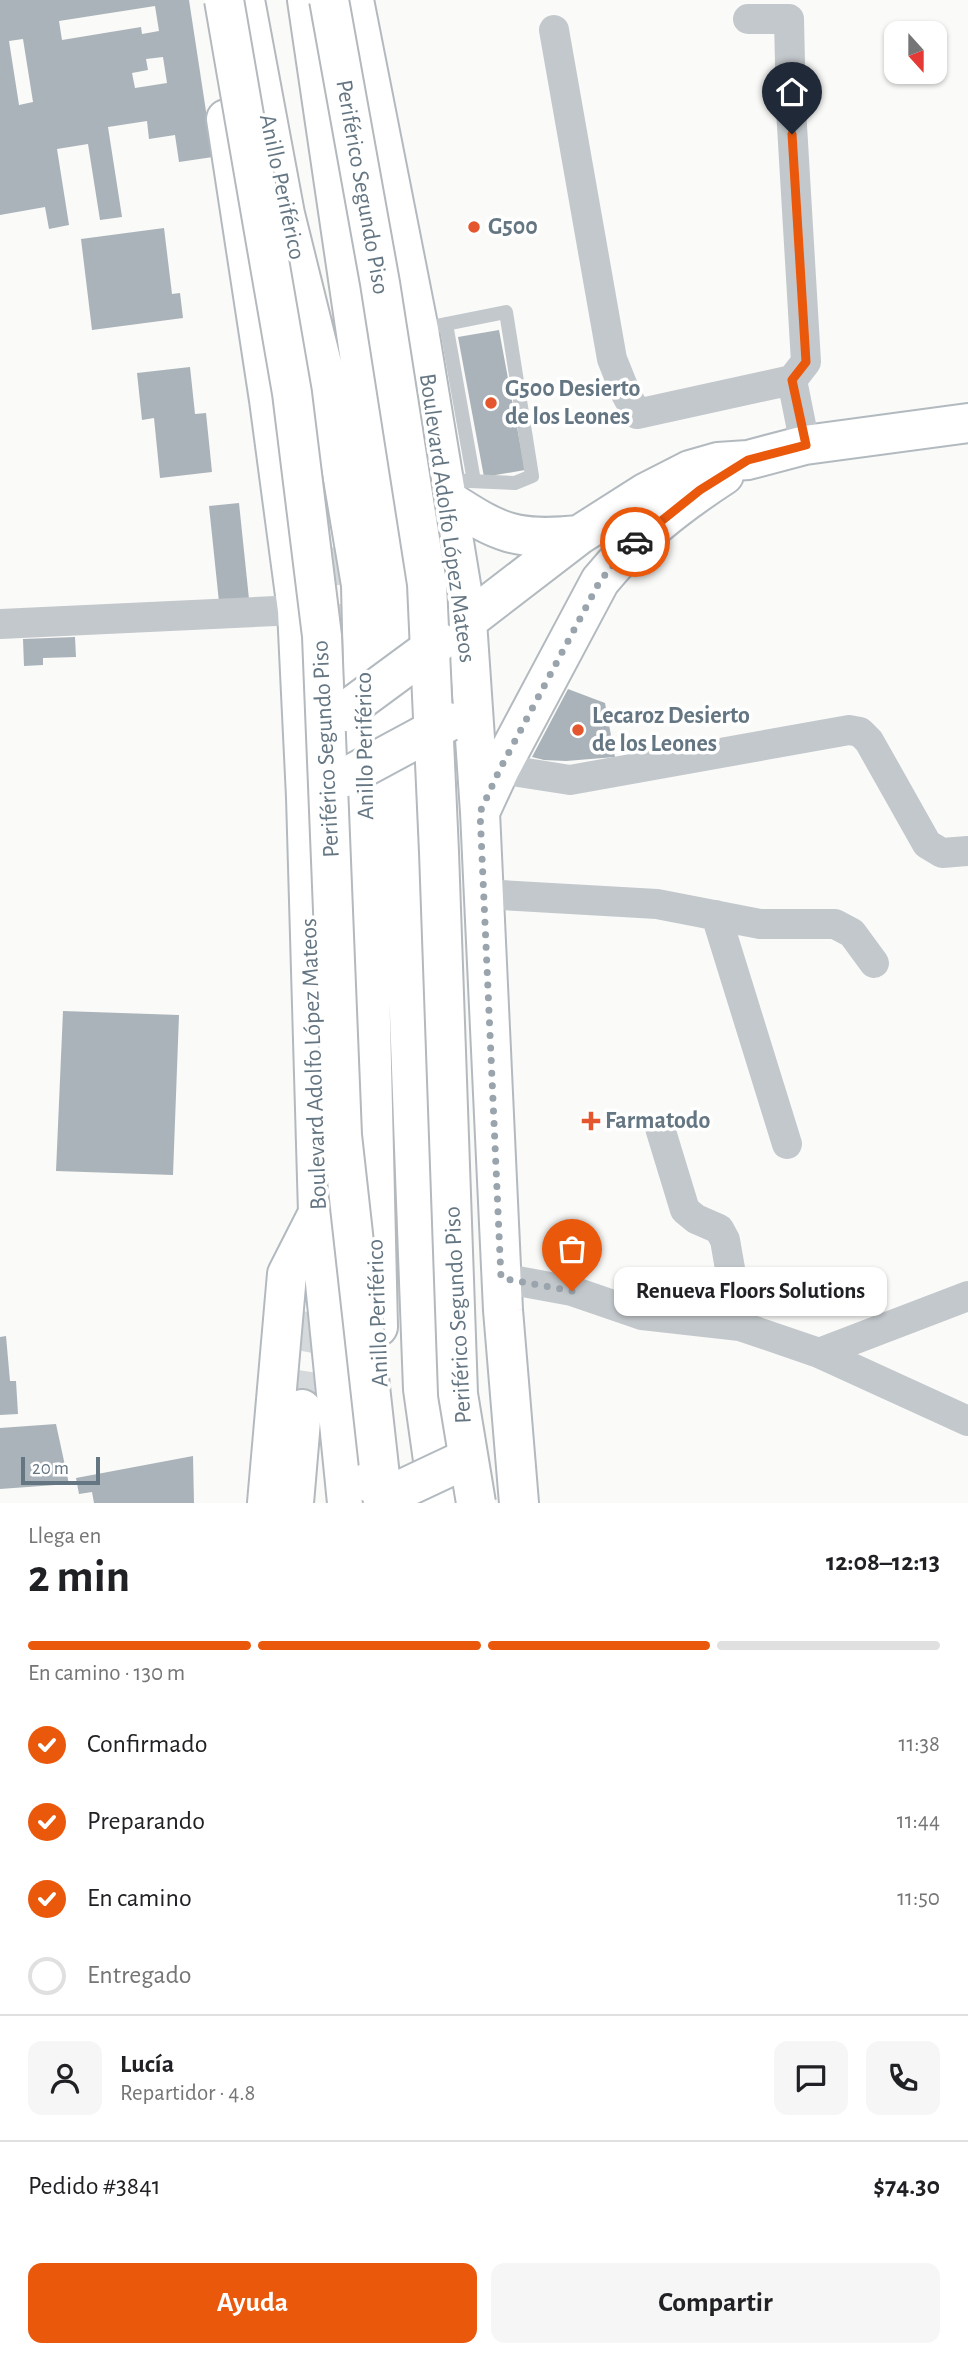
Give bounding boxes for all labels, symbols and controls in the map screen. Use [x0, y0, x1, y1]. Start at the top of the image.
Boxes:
north arrow [884, 21, 947, 84]
map controls [884, 21, 947, 84]
pin [762, 62, 822, 134]
icon: home [773, 73, 811, 111]
street label: Periférico Segundo Piso [331, 78, 393, 296]
street label: Anillo Periférico [255, 112, 309, 262]
place label: G500 [488, 215, 538, 239]
marker: G500 [466, 219, 482, 235]
street label: Boulevard Adolfo López Mateos [415, 372, 479, 664]
place label: G500 Desierto de los Leones [505, 377, 641, 429]
marker: G500 Desierto de los Leones [483, 395, 499, 411]
courier [600, 507, 670, 577]
icon: car [616, 523, 654, 561]
street label: Periférico Segundo Piso [308, 640, 344, 858]
street label: Anillo Periférico [352, 672, 378, 820]
place label: Lecaroz Desierto de los Leones [592, 704, 750, 756]
marker: Lecaroz Desierto de los Leones [570, 722, 586, 738]
street label: Boulevard Adolfo López Mateos [297, 918, 331, 1210]
place label: Farmatodo [605, 1109, 710, 1133]
marker: Farmatodo [583, 1113, 599, 1129]
street label: Periférico Segundo Piso [440, 1206, 476, 1424]
pin [542, 1219, 602, 1291]
icon: bag [553, 1230, 591, 1268]
street label: Anillo Periférico [363, 1239, 393, 1387]
callout: Renueva Floors Solutions [614, 1266, 887, 1316]
text: Renueva Floors Solutions [636, 1280, 865, 1303]
scale bar [21, 1454, 100, 1486]
text: 20 m [32, 1459, 69, 1478]
text: Llega en [28, 1525, 101, 1548]
text: 12:08–12:13 [826, 1549, 940, 1575]
text: 2 min [28, 1554, 130, 1600]
text: En camino · 130 m [28, 1662, 185, 1685]
icon: check [28, 1726, 66, 1764]
text: Confirmado [87, 1731, 208, 1757]
text: 11:38 [899, 1733, 940, 1756]
icon: check [28, 1803, 66, 1841]
text: Preparando [87, 1808, 205, 1834]
text: 11:44 [897, 1810, 940, 1833]
icon: check [28, 1880, 66, 1918]
text: En camino [87, 1885, 192, 1911]
text: 11:50 [897, 1887, 940, 1910]
text: Entregado [87, 1962, 192, 1988]
button: person [28, 2041, 102, 2115]
button: chat [774, 2041, 848, 2115]
button: phone [866, 2041, 940, 2115]
text: Lucía [120, 2051, 174, 2077]
text: Repartidor · 4.8 [120, 2082, 255, 2105]
text: Pedido #3841 [28, 2173, 161, 2199]
text: $74.30 [873, 2173, 940, 2199]
button: Ayuda [28, 2263, 477, 2343]
button: Compartir [491, 2263, 940, 2343]

